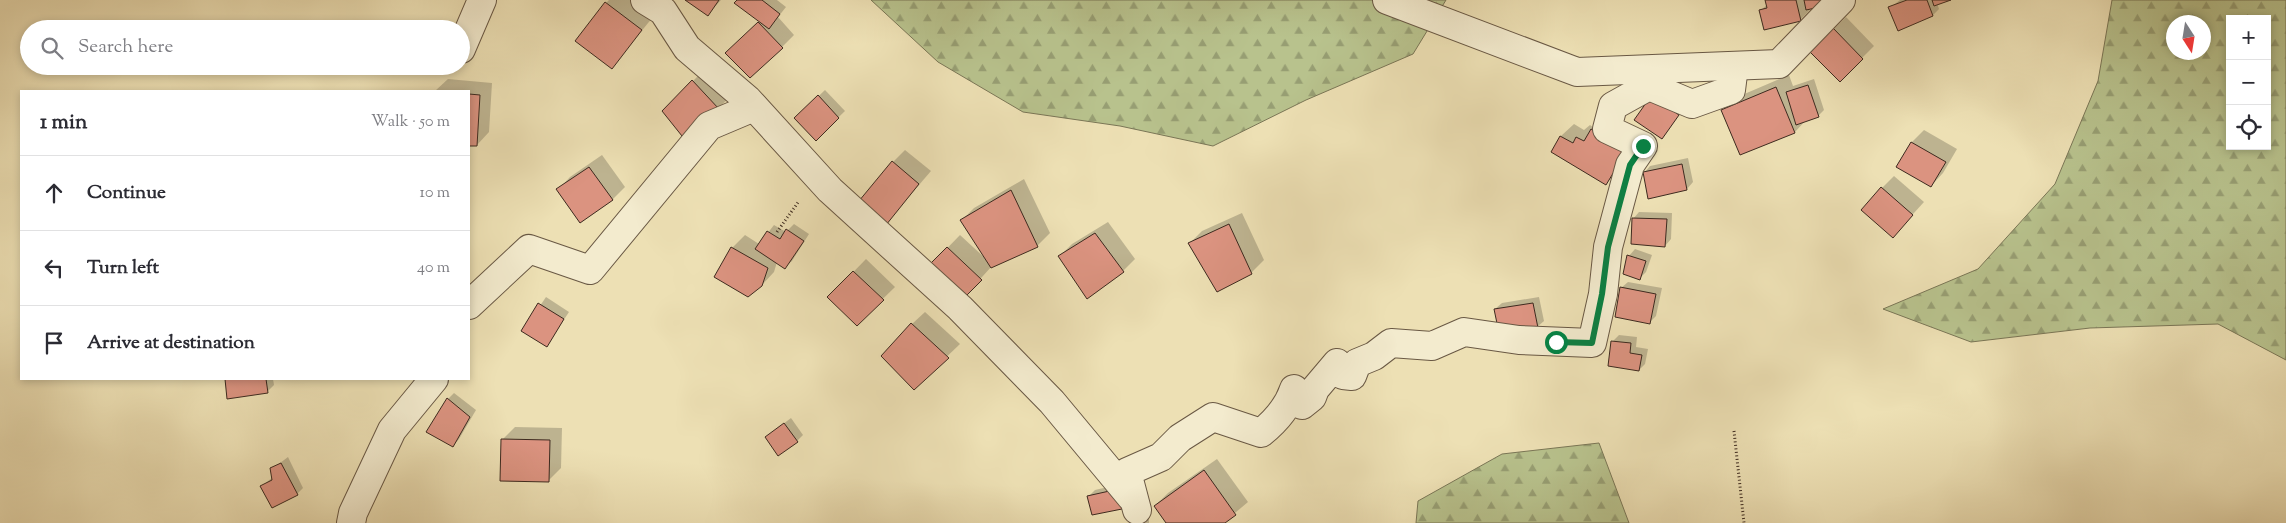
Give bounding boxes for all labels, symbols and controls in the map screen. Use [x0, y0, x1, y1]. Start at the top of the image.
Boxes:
north arrow [2166, 15, 2211, 60]
map controls [2226, 15, 2271, 150]
button: + [2226, 15, 2271, 60]
search box [20, 20, 470, 75]
icon: search [38, 34, 66, 62]
text: Search here [78, 34, 173, 61]
button: − [2226, 60, 2271, 105]
button: locate [2226, 105, 2271, 150]
text: 1 min [40, 108, 87, 138]
text: Walk · 50 m [371, 111, 450, 134]
route end [1632, 135, 1655, 158]
icon: ahead [40, 179, 68, 207]
text: Continue [87, 180, 166, 207]
text: 10 m [420, 182, 450, 205]
icon: left [40, 254, 68, 282]
text: Turn left [87, 255, 159, 282]
text: 40 m [417, 257, 450, 280]
icon: arrive [40, 329, 68, 357]
text: Arrive at destination [87, 330, 255, 357]
route start [1545, 331, 1568, 354]

